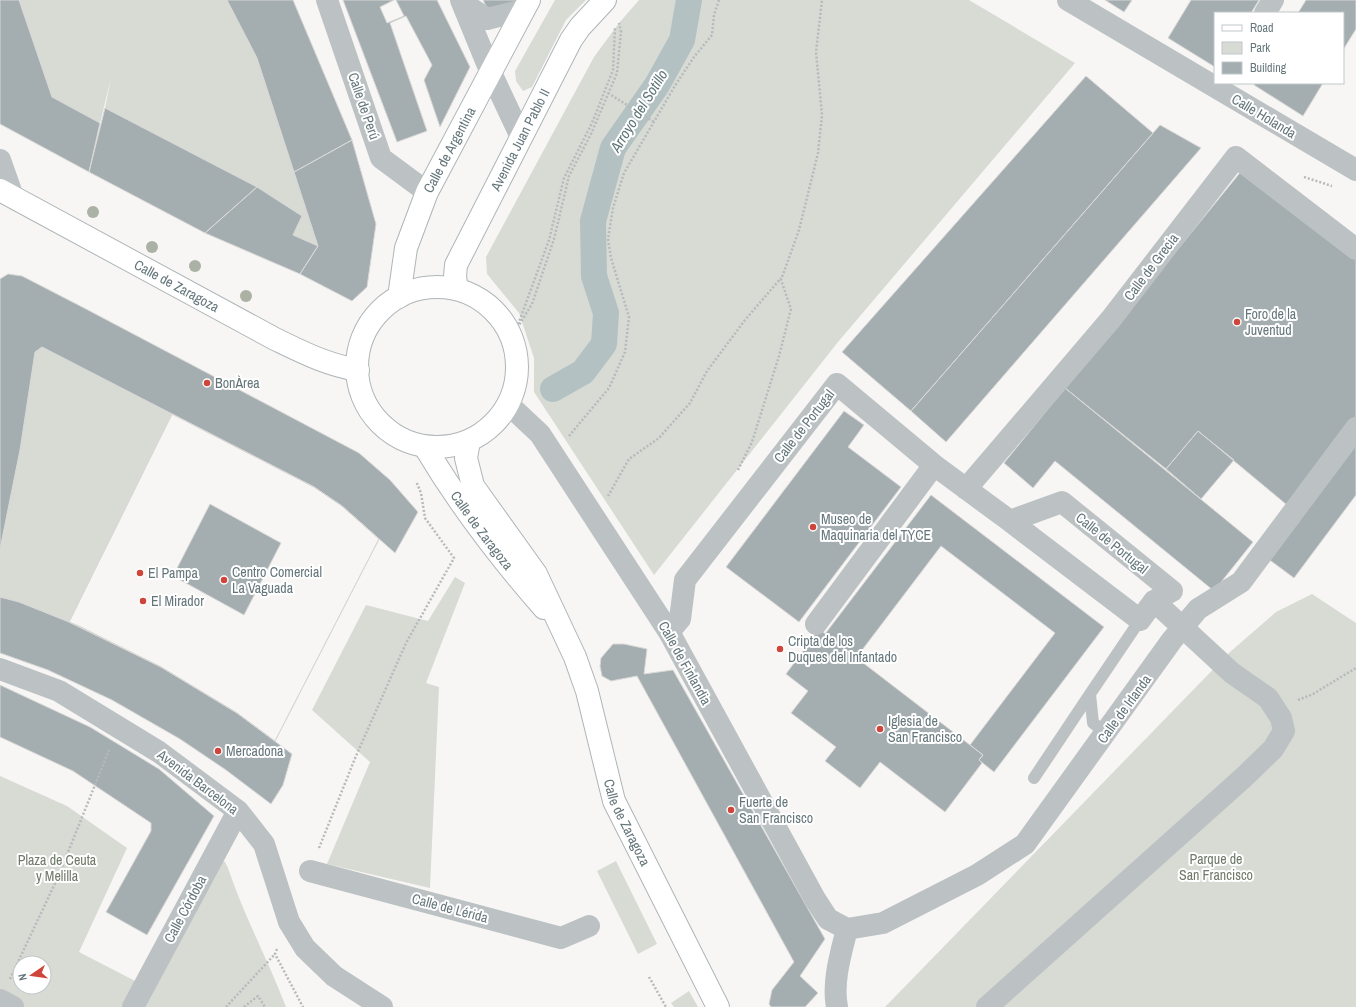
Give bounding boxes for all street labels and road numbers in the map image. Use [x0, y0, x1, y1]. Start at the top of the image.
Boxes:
street label: Calle de Perú [344, 70, 384, 142]
street label: Avenida Juan Pablo II [486, 86, 554, 195]
street label: Calle Holanda [1228, 90, 1300, 143]
street label: Calle de Argentina [419, 103, 480, 196]
street label: Calle de Grecia [1120, 229, 1183, 304]
street label: Calle de Zaragoza [131, 255, 223, 316]
street label: Calle de Portugal [770, 386, 838, 466]
street label: Calle de Zaragoza [447, 487, 518, 574]
street label: Calle de Portugal [1072, 508, 1152, 578]
street label: Calle de Finlandia [655, 618, 716, 709]
street label: Calle de Irlanda [1093, 671, 1155, 747]
street label: Avenida Barcelona [153, 745, 243, 819]
street label: Calle de Zaragoza [600, 777, 655, 870]
street label: Calle Córdoba [160, 872, 210, 946]
street label: Calle de Lérida [410, 889, 491, 927]

